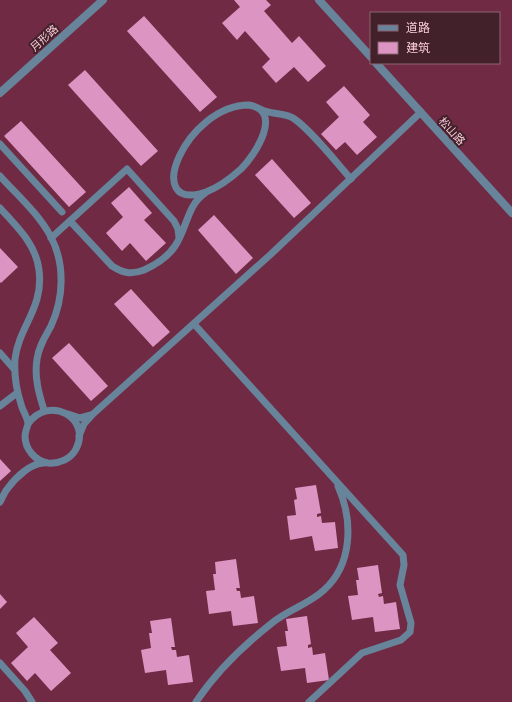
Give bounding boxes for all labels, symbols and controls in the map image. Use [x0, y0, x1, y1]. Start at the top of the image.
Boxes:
legend [370, 12, 500, 64]
text: 道路 [406, 19, 430, 35]
street label: 月形路 [26, 21, 61, 54]
text: 建筑 [406, 39, 430, 55]
street label: 松山路 [436, 113, 469, 148]

